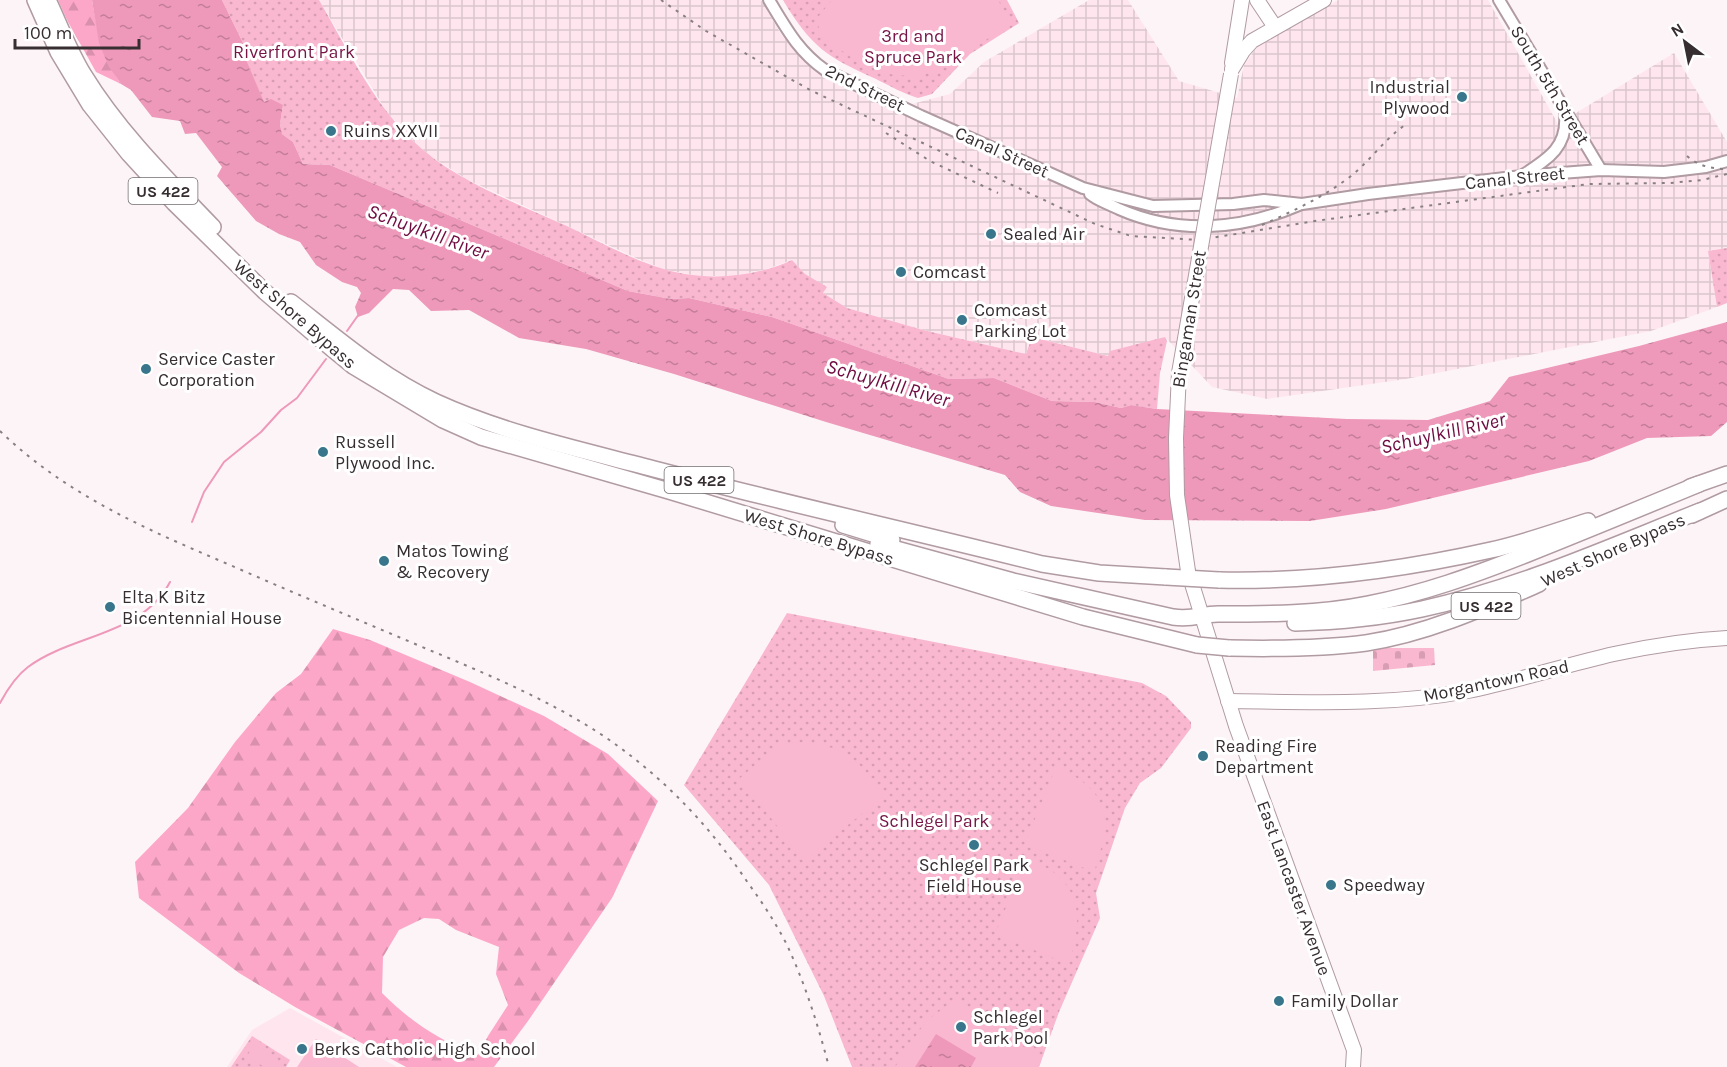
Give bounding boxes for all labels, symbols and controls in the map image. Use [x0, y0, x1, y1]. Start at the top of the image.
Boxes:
scale bar [15, 12, 140, 50]
north arrow [1655, 12, 1715, 72]
text: N [1667, 19, 1687, 41]
street label: South 5th Street [1506, 21, 1594, 149]
text: 100 m [24, 22, 72, 44]
park label: 3rd and Spruce Park [864, 25, 962, 68]
park label: Riverfront Park [233, 41, 355, 63]
street label: 2nd Street [822, 59, 909, 117]
place label: Industrial Plywood [1369, 76, 1450, 119]
marker: Industrial Plywood [1455, 90, 1469, 104]
place label: Ruins XXVII [343, 120, 438, 142]
street label: Canal Street [952, 122, 1053, 183]
marker: Ruins XXVII [324, 124, 338, 138]
street label: Canal Street [1464, 162, 1566, 194]
road number: US 422 [128, 178, 198, 204]
water label: Schuylkill River [364, 199, 493, 265]
place label: Sealed Air [1003, 223, 1085, 245]
marker: Sealed Air [984, 227, 998, 241]
street label: Bingaman Street [1167, 249, 1211, 389]
street label: West Shore Bypass [229, 255, 361, 373]
place label: Comcast [913, 261, 986, 283]
marker: Comcast [894, 265, 908, 279]
place label: Comcast Parking Lot [974, 299, 1066, 342]
marker: Comcast Parking Lot [955, 313, 969, 327]
place label: Service Caster Corporation [158, 348, 275, 391]
water label: Schuylkill River [824, 354, 953, 412]
marker: Service Caster Corporation [139, 362, 153, 376]
water label: Schuylkill River [1378, 407, 1509, 459]
place label: Russell Plywood Inc. [335, 431, 434, 474]
marker: Russell Plywood Inc. [316, 445, 330, 459]
road number: US 422 [664, 467, 734, 493]
street label: West Shore Bypass [741, 504, 897, 570]
street label: West Shore Bypass [1537, 508, 1689, 592]
place label: Matos Towing & Recovery [396, 540, 508, 583]
marker: Matos Towing & Recovery [377, 554, 391, 568]
place label: Elta K Bitz Bicentennial House [122, 586, 282, 629]
road number: US 422 [1452, 593, 1520, 619]
marker: Elta K Bitz Bicentennial House [103, 600, 117, 614]
street label: Morgantown Road [1421, 655, 1571, 707]
place label: Reading Fire Department [1215, 735, 1317, 778]
marker: Reading Fire Department [1196, 749, 1210, 763]
street label: East Lancaster Avenue [1252, 798, 1336, 978]
park label: Schlegel Park [879, 810, 989, 832]
marker: Schlegel Park Field House [967, 838, 981, 852]
place label: Schlegel Park Field House [919, 854, 1029, 897]
place label: Speedway [1343, 874, 1426, 896]
marker: Speedway [1324, 878, 1338, 892]
place label: Family Dollar [1291, 990, 1399, 1012]
marker: Family Dollar [1272, 994, 1286, 1008]
place label: Schlegel Park Pool [973, 1006, 1048, 1049]
marker: Schlegel Park Pool [954, 1020, 968, 1034]
place label: Berks Catholic High School [314, 1038, 536, 1060]
marker: Berks Catholic High School [295, 1042, 309, 1056]

